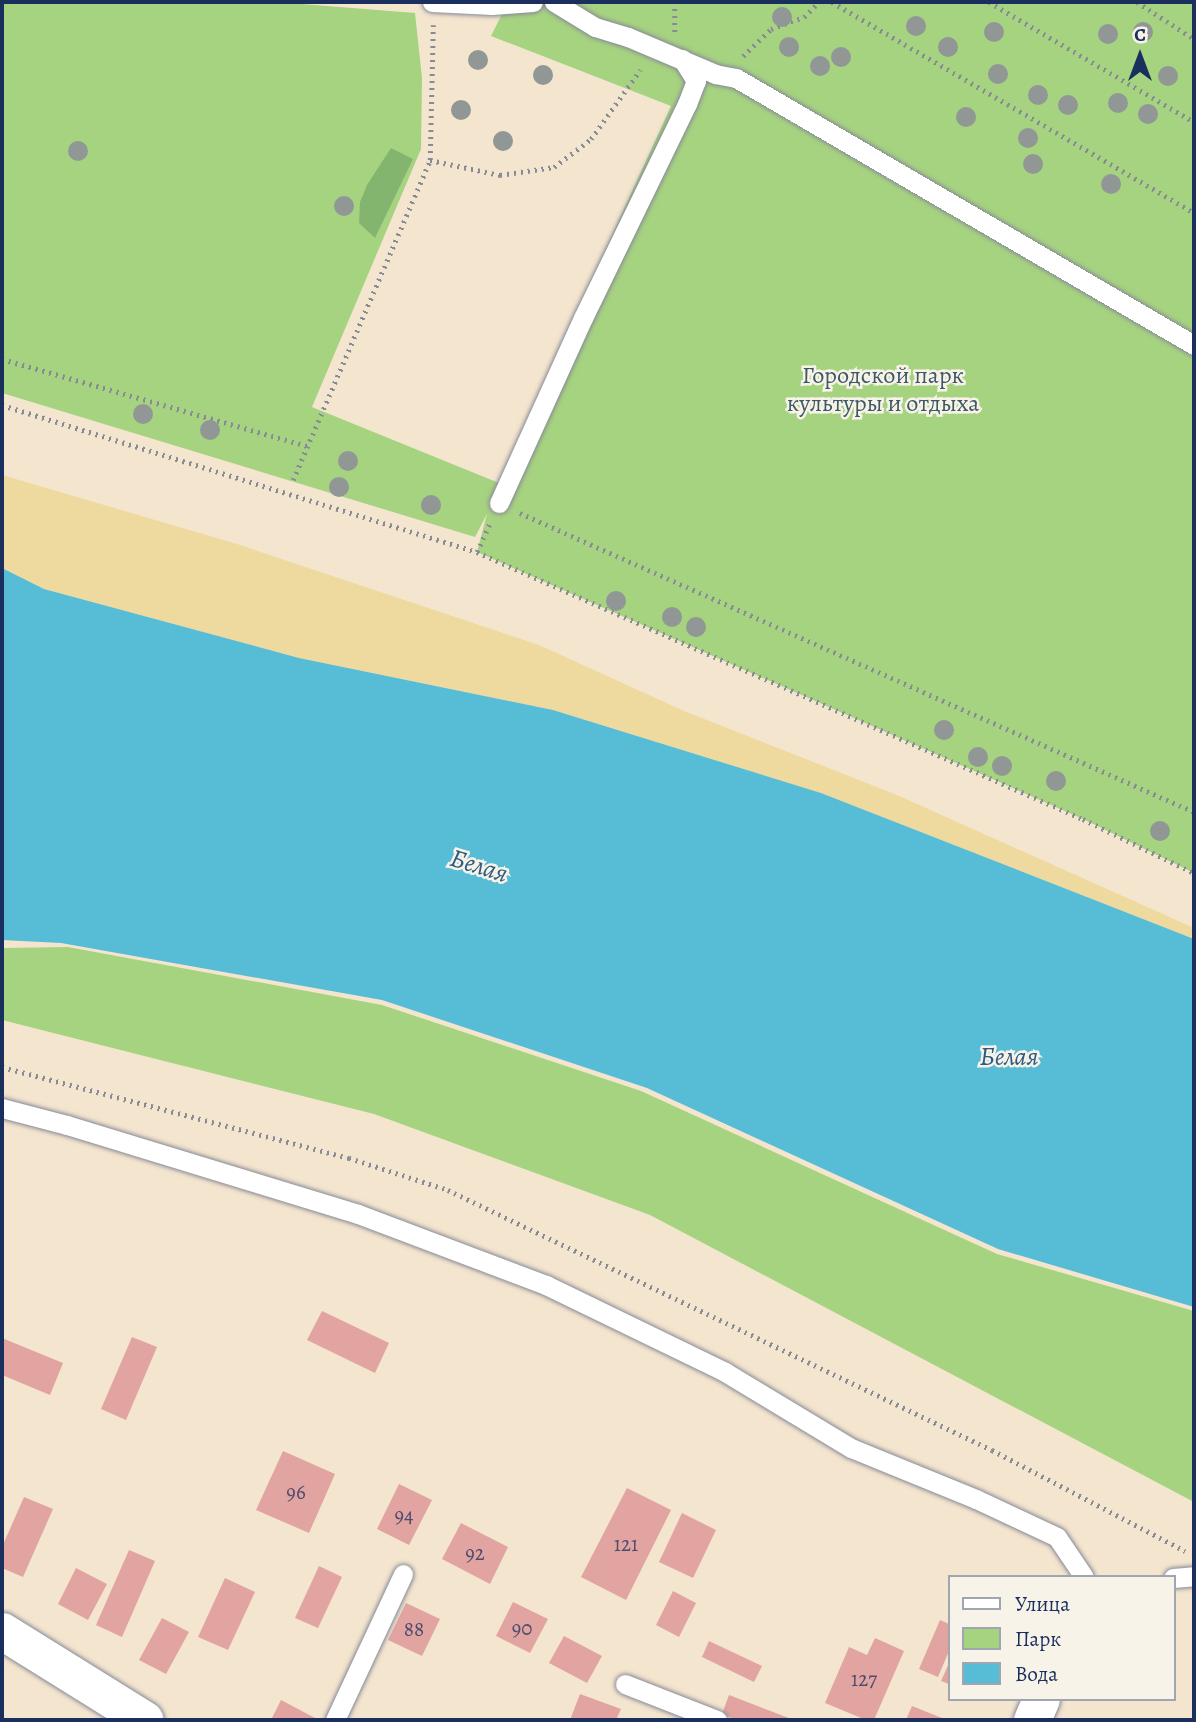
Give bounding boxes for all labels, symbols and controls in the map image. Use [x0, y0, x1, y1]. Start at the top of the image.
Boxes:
north arrow [1105, 21, 1175, 91]
text: С [1134, 22, 1146, 48]
park label: Городской парк культуры и отдыха [787, 362, 979, 418]
water label: Белая [446, 842, 512, 890]
water label: Белая [980, 1041, 1038, 1073]
house number: 96 [286, 1479, 306, 1505]
house number: 94 [394, 1502, 414, 1528]
house number: 121 [614, 1531, 638, 1557]
house number: 92 [465, 1540, 485, 1566]
legend [948, 1575, 1175, 1701]
text: Улица [1015, 1590, 1070, 1618]
house number: 90 [512, 1615, 532, 1641]
house number: 88 [404, 1616, 424, 1642]
text: Парк [1015, 1625, 1061, 1653]
text: Вода [1015, 1660, 1058, 1688]
house number: 127 [851, 1666, 877, 1692]

